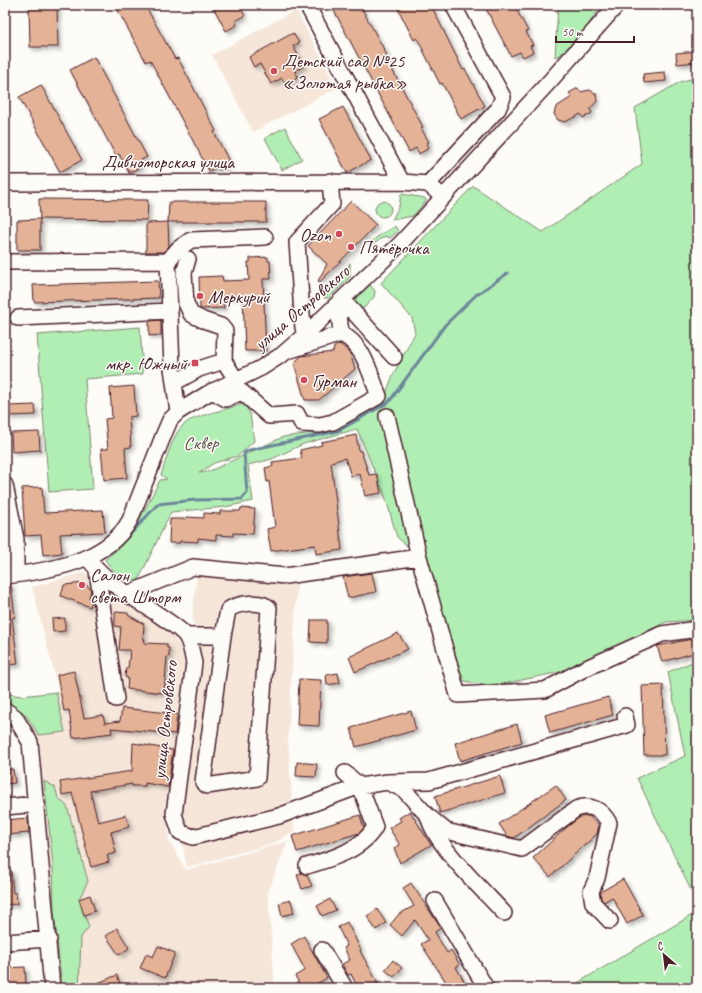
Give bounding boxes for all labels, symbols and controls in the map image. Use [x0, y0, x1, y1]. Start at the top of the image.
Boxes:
scale bar [556, 18, 634, 44]
text: 50 m [562, 24, 584, 40]
place label: Детский сад №25 «Золотая рыбка» [282, 49, 407, 95]
marker: Детский сад №25 «Золотая рыбка» [269, 66, 279, 76]
street label: Дивноморская улица [102, 150, 235, 174]
place label: Ozon [300, 223, 331, 247]
marker: Ozon [334, 229, 344, 239]
place label: Пятёрочка [359, 236, 430, 260]
marker: Пятёрочка [346, 242, 356, 252]
street label: улица Островского [248, 259, 355, 357]
place label: Меркурий [208, 285, 271, 309]
marker: Меркурий [195, 291, 205, 301]
place label: мкр. Южный [105, 352, 188, 376]
marker: мкр. Южный [190, 358, 200, 368]
place label: Гурман [312, 369, 357, 393]
marker: Гурман [299, 375, 309, 385]
park label: Сквер [184, 431, 220, 455]
place label: Салон света Шторм [90, 563, 181, 609]
marker: Салон света Шторм [77, 580, 87, 590]
street label: улица Островского [147, 658, 183, 782]
north arrow [644, 935, 684, 975]
text: С [654, 938, 666, 954]

